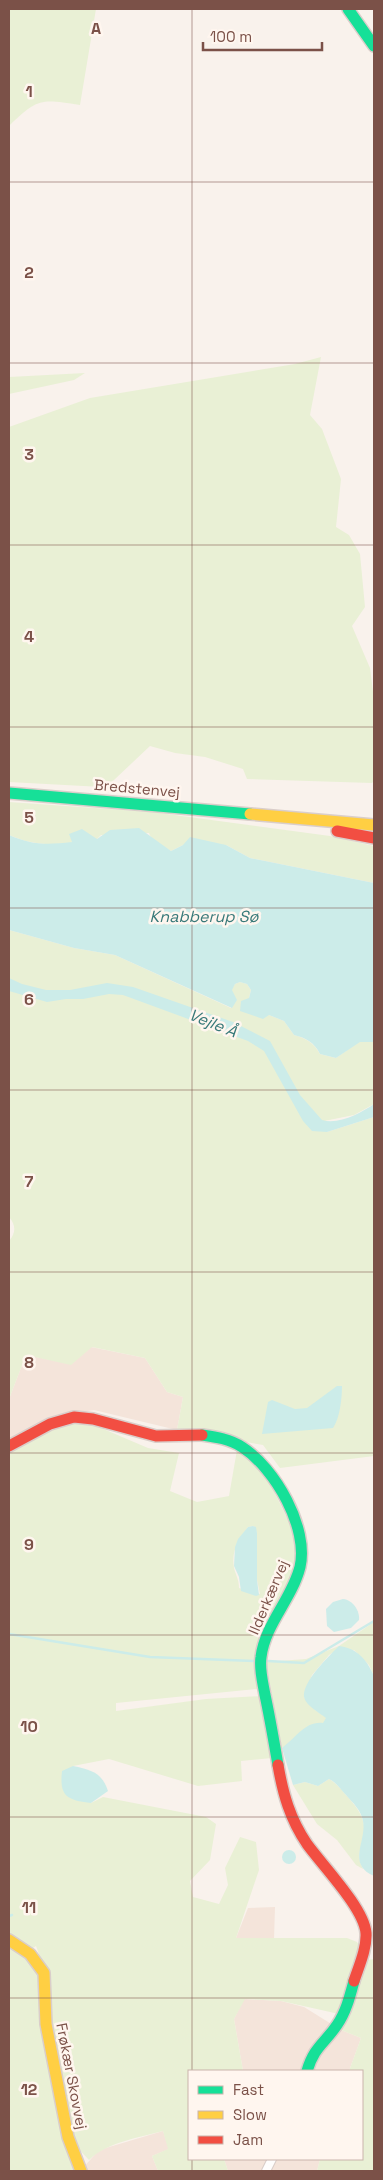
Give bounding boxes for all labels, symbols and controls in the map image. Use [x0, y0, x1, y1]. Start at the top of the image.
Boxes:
text: A [91, 18, 101, 39]
scale bar [203, 20, 322, 52]
text: 100 m [210, 27, 252, 46]
text: 1 [25, 81, 33, 102]
text: 2 [24, 262, 34, 283]
text: 3 [24, 444, 34, 465]
text: 4 [24, 626, 34, 647]
street label: Bredstenvej [93, 775, 181, 801]
text: 5 [24, 807, 34, 828]
water label: Knabberup Sø [150, 906, 259, 927]
text: 6 [24, 989, 34, 1010]
water label: Vejle Å [186, 1004, 241, 1042]
text: 7 [25, 1171, 34, 1192]
text: 8 [24, 1352, 34, 1373]
text: 9 [24, 1534, 34, 1555]
street label: Ilderkærvej [244, 1557, 292, 1637]
text: 10 [20, 1716, 38, 1737]
text: 11 [22, 1897, 36, 1918]
street label: Frøkær Skovvej [52, 2021, 92, 2131]
legend [188, 2070, 363, 2160]
text: 12 [21, 2079, 37, 2100]
text: Fast [233, 2080, 264, 2099]
text: Slow [233, 2105, 267, 2124]
text: Jam [233, 2130, 263, 2149]

